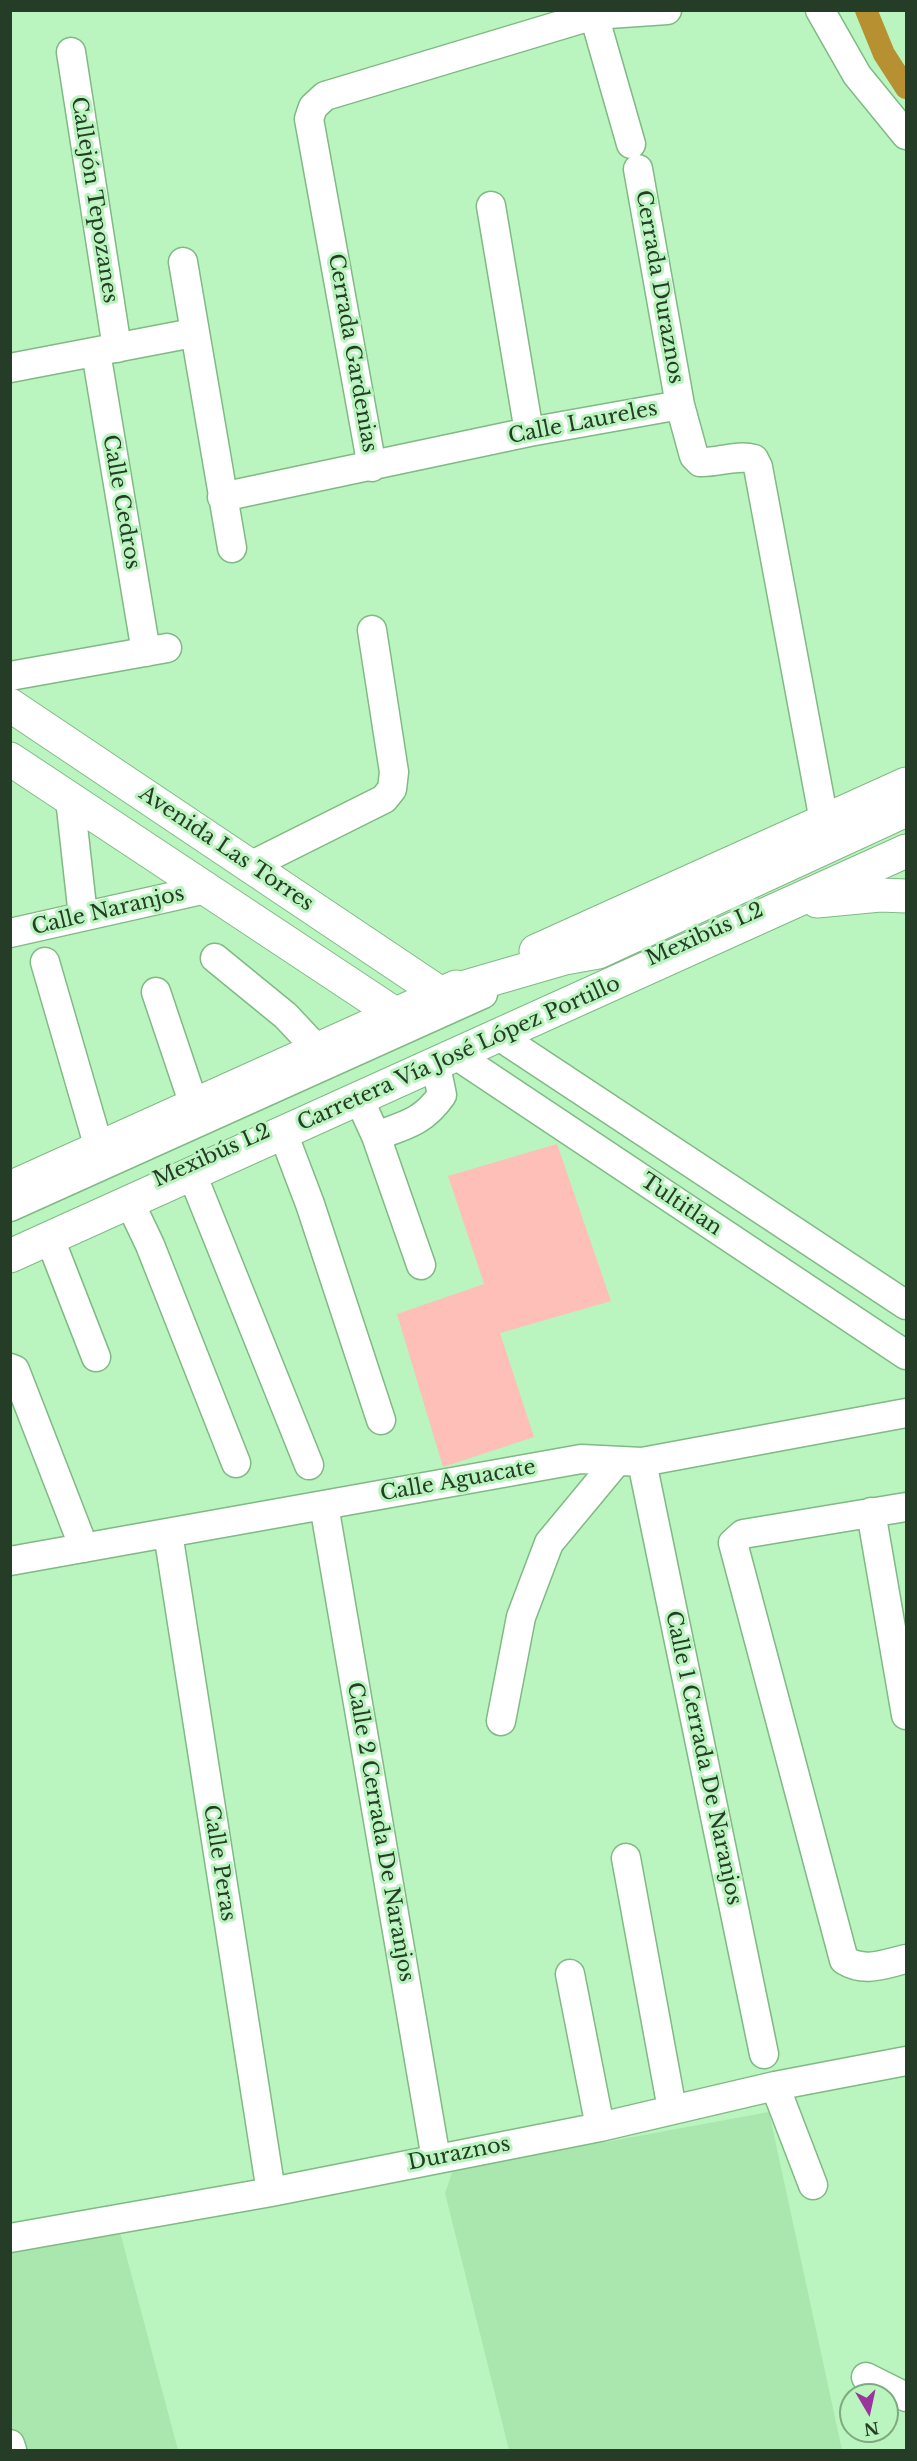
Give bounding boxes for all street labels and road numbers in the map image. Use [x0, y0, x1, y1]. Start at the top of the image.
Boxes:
street label: Callejón Tepozanes [65, 95, 123, 305]
street label: Cerrada Duraznos [630, 188, 688, 386]
street label: Cerrada Gardenias [322, 252, 382, 454]
street label: Calle Laureles [506, 396, 660, 450]
street label: Calle Cedros [97, 433, 145, 571]
street label: Avenida Las Torres [134, 781, 318, 917]
street label: Calle Naranjos [29, 881, 187, 941]
street label: Mexibús L2 [642, 898, 768, 972]
street label: Carretera Vía José López Portillo [294, 971, 624, 1137]
street label: Mexibús L2 [149, 1119, 275, 1193]
street label: Tultitlan [636, 1169, 726, 1241]
street label: Calle Aguacate [378, 1455, 538, 1507]
street label: Calle 1 Cerrada De Naranjos [659, 1609, 747, 1907]
street label: Calle 2 Cerrada De Naranjos [341, 1680, 419, 1984]
street label: Calle Peras [197, 1803, 241, 1923]
street label: Duraznos [406, 2132, 512, 2176]

